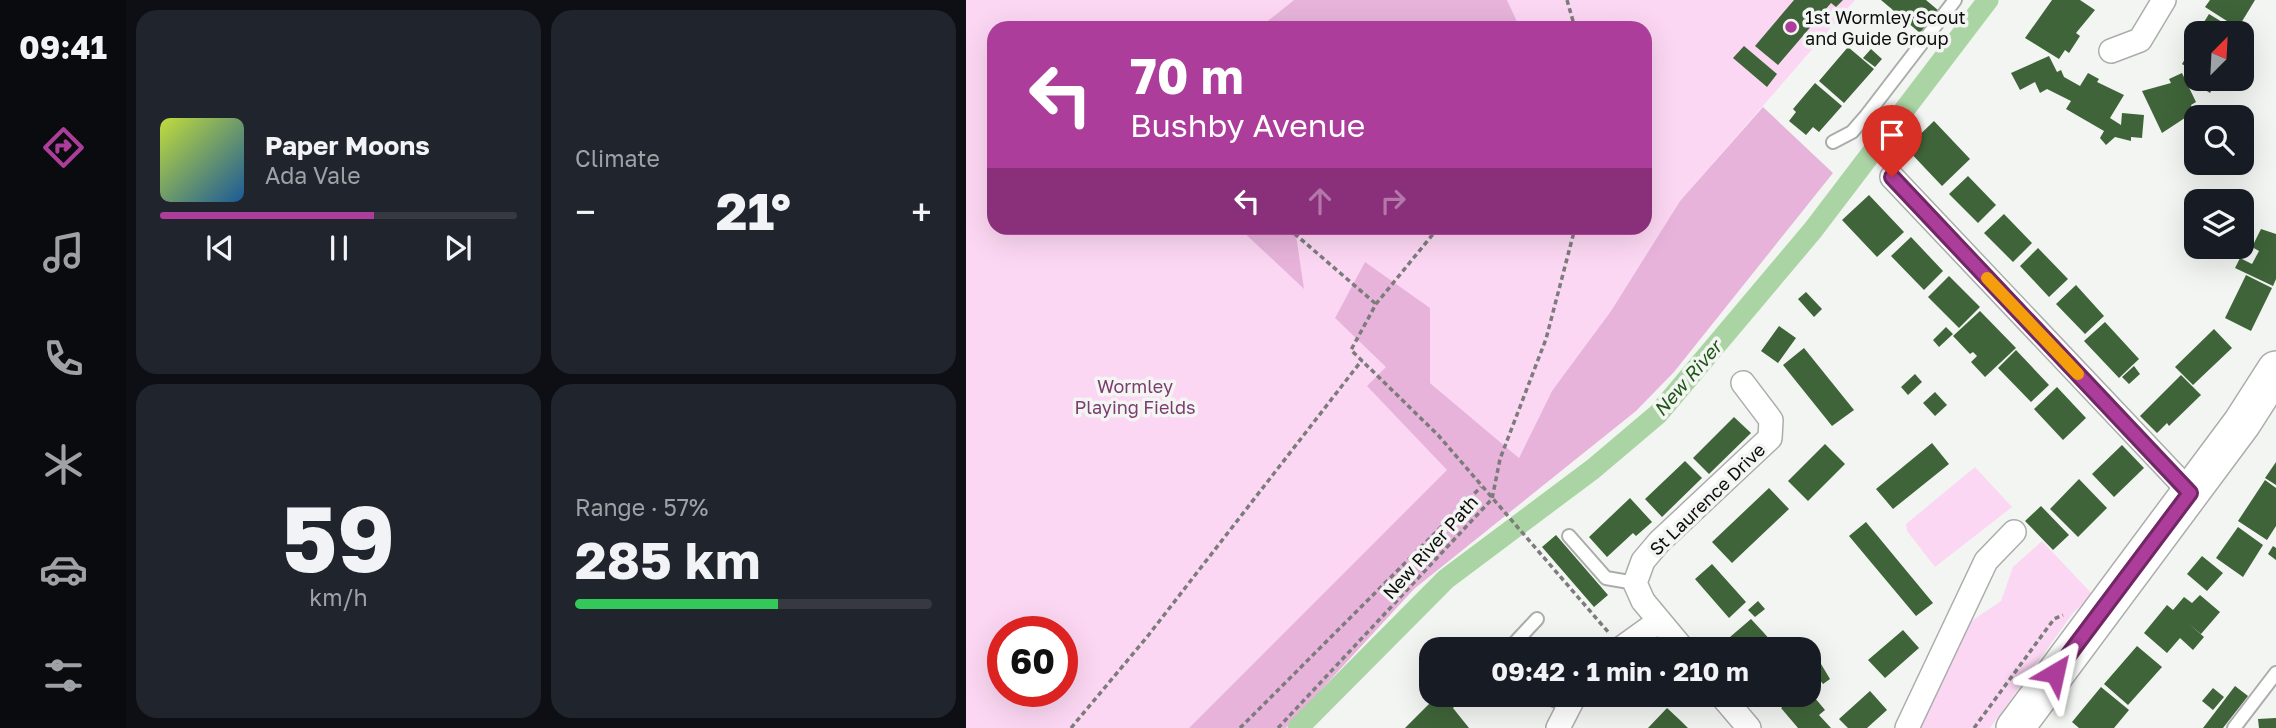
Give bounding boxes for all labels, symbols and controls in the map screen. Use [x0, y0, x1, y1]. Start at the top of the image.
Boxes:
place label: 1st Wormley Scout and Guide Group [1805, 6, 1966, 49]
marker: 1st Wormley Scout and Guide Group [1783, 19, 1799, 35]
north arrow [2184, 21, 2254, 91]
map controls [2184, 21, 2254, 259]
text: 09:41 [19, 28, 107, 66]
text: 70 m [1130, 46, 1244, 105]
icon: left [1015, 49, 1106, 140]
pin [1862, 105, 1922, 177]
button: search [2184, 105, 2254, 175]
text: Bushby Avenue [1130, 106, 1365, 144]
icon: arrive [1873, 116, 1911, 154]
icon: directions [39, 123, 88, 172]
text: Paper Moons [265, 130, 430, 161]
text: Climate [575, 144, 660, 172]
text: Ada Vale [265, 161, 361, 189]
text: 21° [716, 179, 791, 241]
icon: left [1228, 182, 1266, 220]
icon: ahead [1301, 182, 1339, 220]
icon: right [1374, 182, 1412, 220]
text: − [575, 189, 596, 234]
text: + [911, 189, 932, 234]
button: layers [2184, 189, 2254, 259]
icon: music [39, 228, 88, 277]
icon: previous [201, 229, 239, 267]
icon: pause [320, 229, 358, 267]
icon: next [439, 229, 477, 267]
icon: phone [39, 334, 88, 383]
water label: New River [1648, 334, 1728, 420]
park label: Wormley Playing Fields [1074, 375, 1196, 418]
street label: St Laurence Drive [1645, 438, 1769, 560]
icon: climate [39, 440, 88, 489]
text: 59 [282, 483, 395, 592]
street label: New River Path [1378, 491, 1482, 603]
text: Range · 57% [575, 493, 708, 521]
text: 285 km [575, 528, 760, 590]
icon: car [39, 545, 88, 594]
text: km/h [309, 583, 368, 611]
speed limit sign: 60 [987, 616, 1078, 707]
position arrow [2018, 636, 2092, 710]
icon: filters [39, 651, 88, 700]
text: 09:42 · 1 min · 210 m [1491, 656, 1749, 687]

